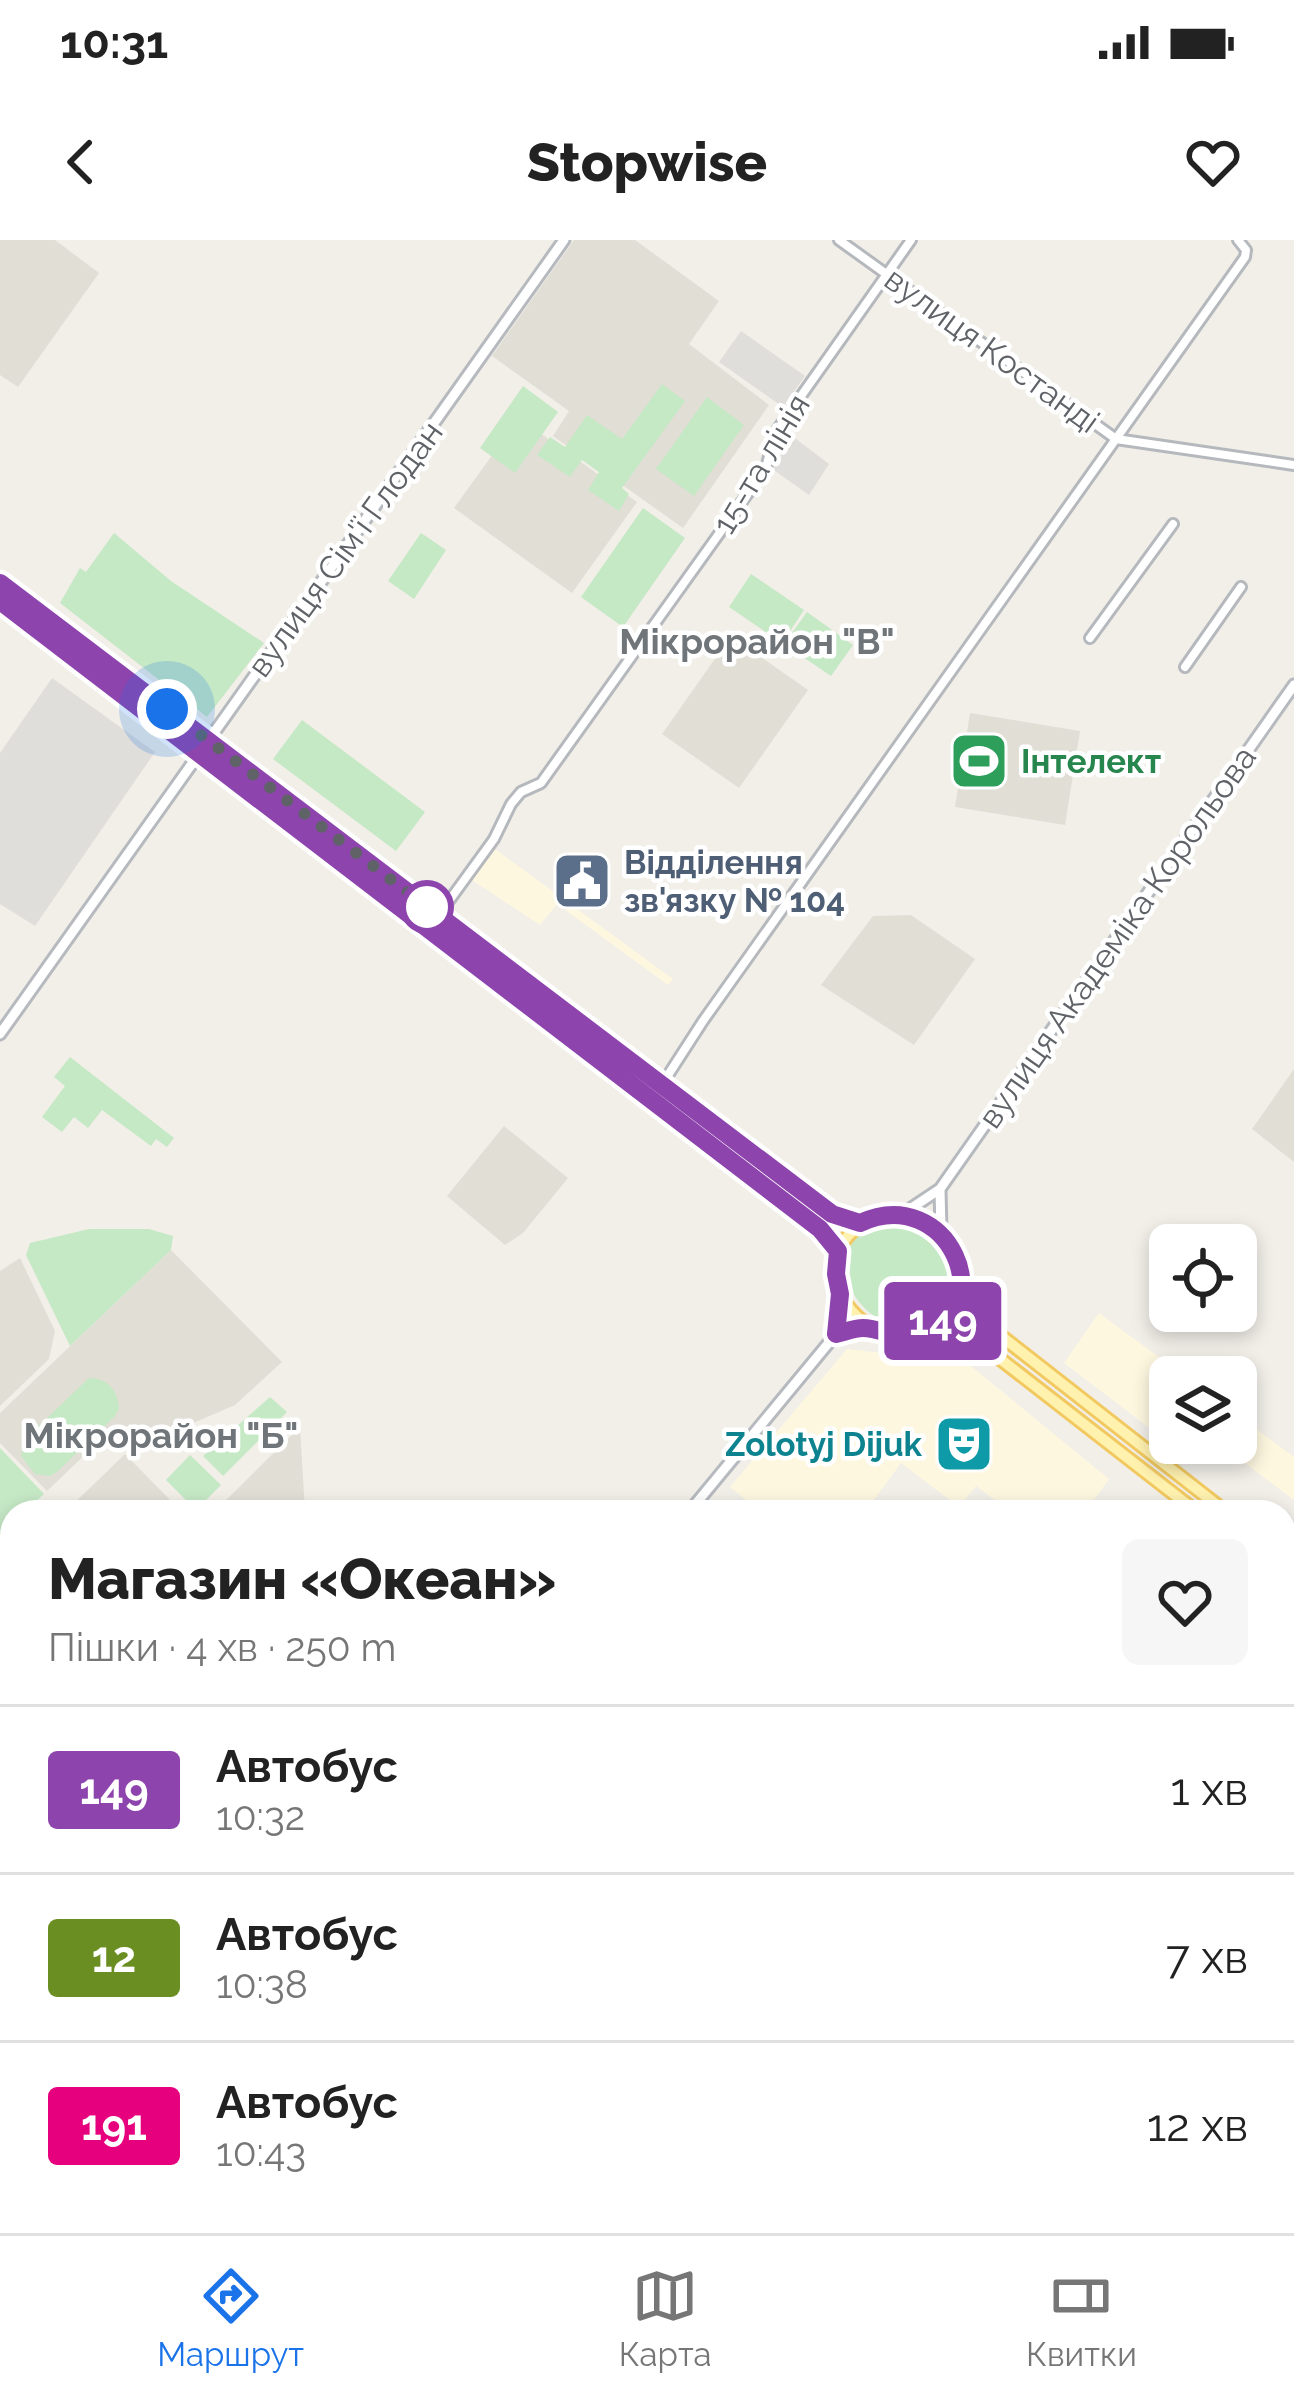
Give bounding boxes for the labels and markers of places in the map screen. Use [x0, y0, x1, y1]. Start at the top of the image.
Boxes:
sports icon: Інтелект [948, 730, 1010, 792]
place label: Інтелект [1021, 742, 1161, 781]
place label: Відділення зв'язку № 104 [624, 843, 845, 920]
public building icon: Відділення зв'язку № 104 [551, 850, 613, 912]
unlabelled marker [402, 882, 452, 932]
theatre icon: Zolotyj Dijuk [933, 1413, 995, 1475]
place label: Zolotyj Dijuk [725, 1425, 923, 1464]

